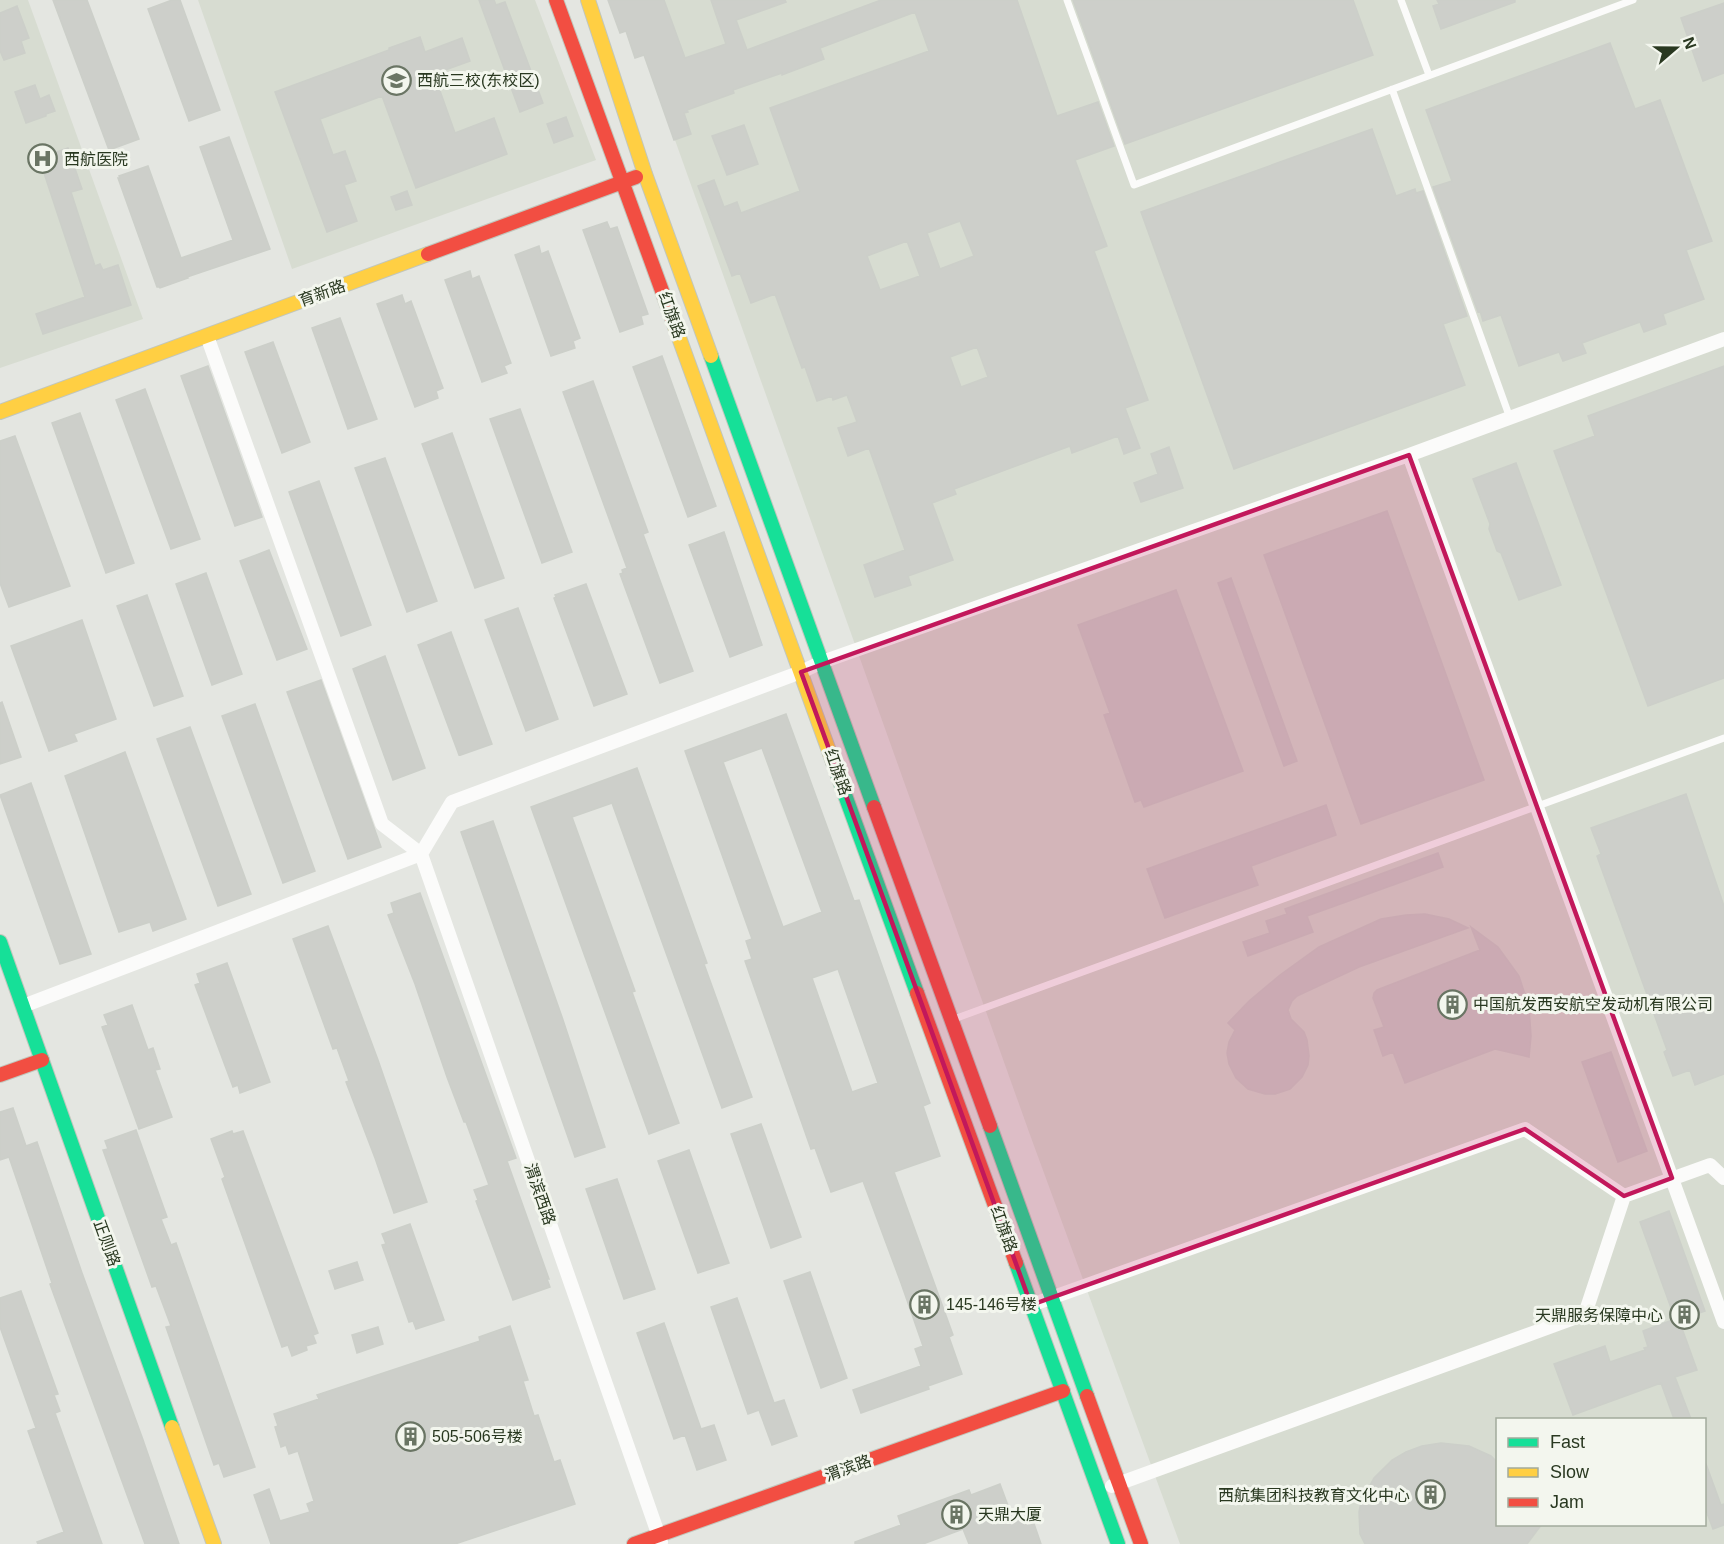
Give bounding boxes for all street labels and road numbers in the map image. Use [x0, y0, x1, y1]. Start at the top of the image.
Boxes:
street label: 育新路 [297, 277, 347, 309]
street label: 红旗路 [656, 290, 688, 340]
street label: 红旗路 [822, 747, 854, 797]
street label: 渭滨西路 [522, 1161, 558, 1227]
street label: 红旗路 [988, 1204, 1020, 1254]
street label: 正则路 [91, 1218, 123, 1268]
street label: 渭滨路 [823, 1452, 873, 1484]

